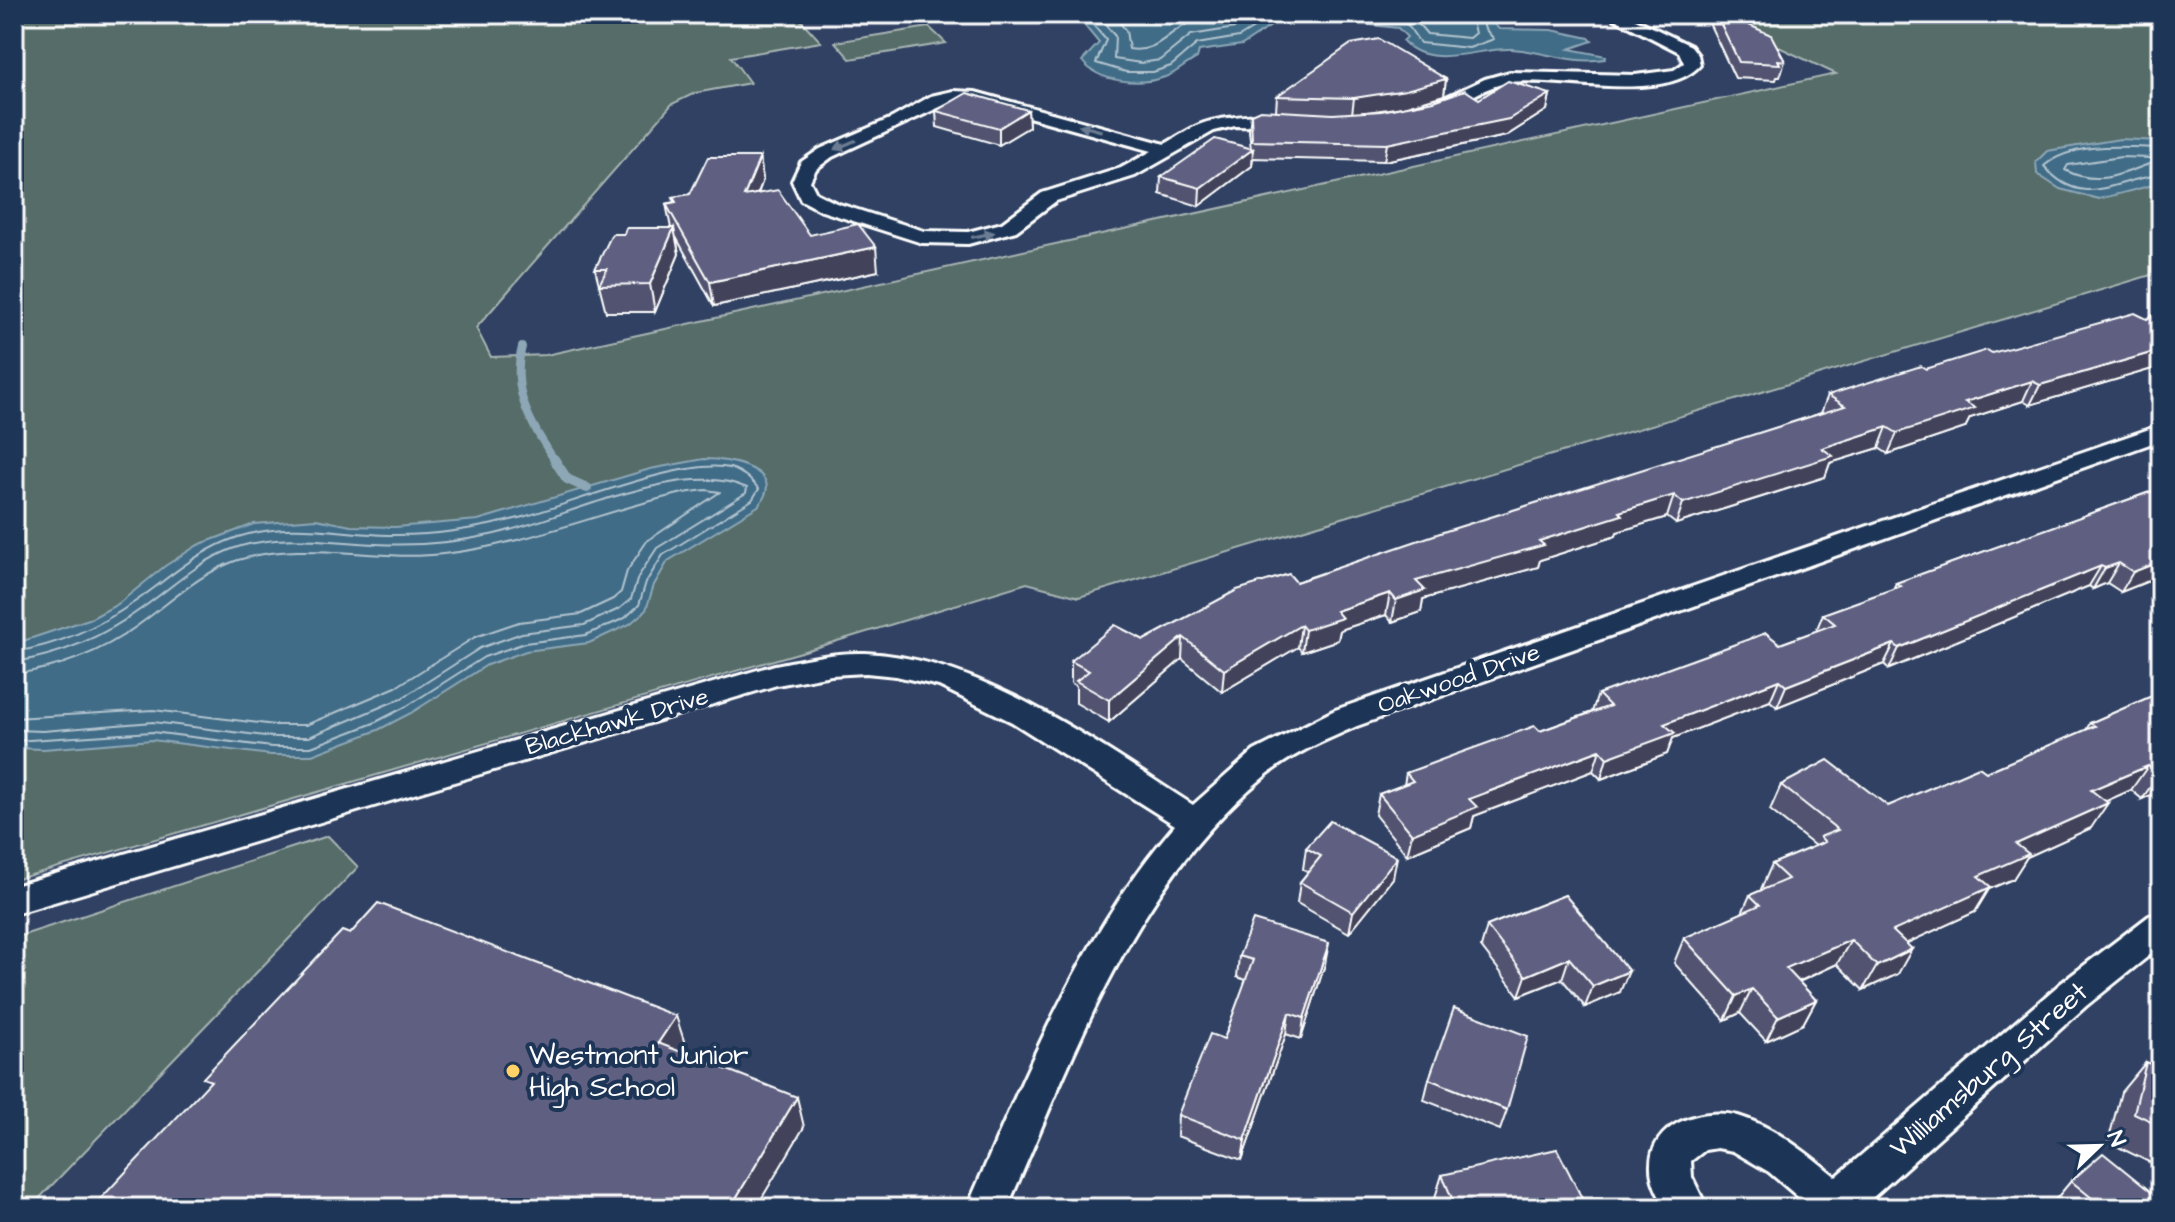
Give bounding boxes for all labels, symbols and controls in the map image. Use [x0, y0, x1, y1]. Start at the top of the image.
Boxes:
one-way arrow [1077, 122, 1102, 134]
one-way arrow [833, 138, 857, 151]
one-way arrow [970, 228, 995, 241]
street label: Oakwood Drive [1373, 635, 1545, 723]
street label: Blackhawk Drive [522, 680, 712, 764]
street label: Williamsburg Street [1881, 972, 2098, 1168]
place label: Westmont Junior High School [529, 1036, 748, 1108]
marker: Westmont Junior High School [504, 1062, 522, 1080]
north arrow [2059, 1106, 2139, 1186]
text: N [2099, 1126, 2133, 1151]

